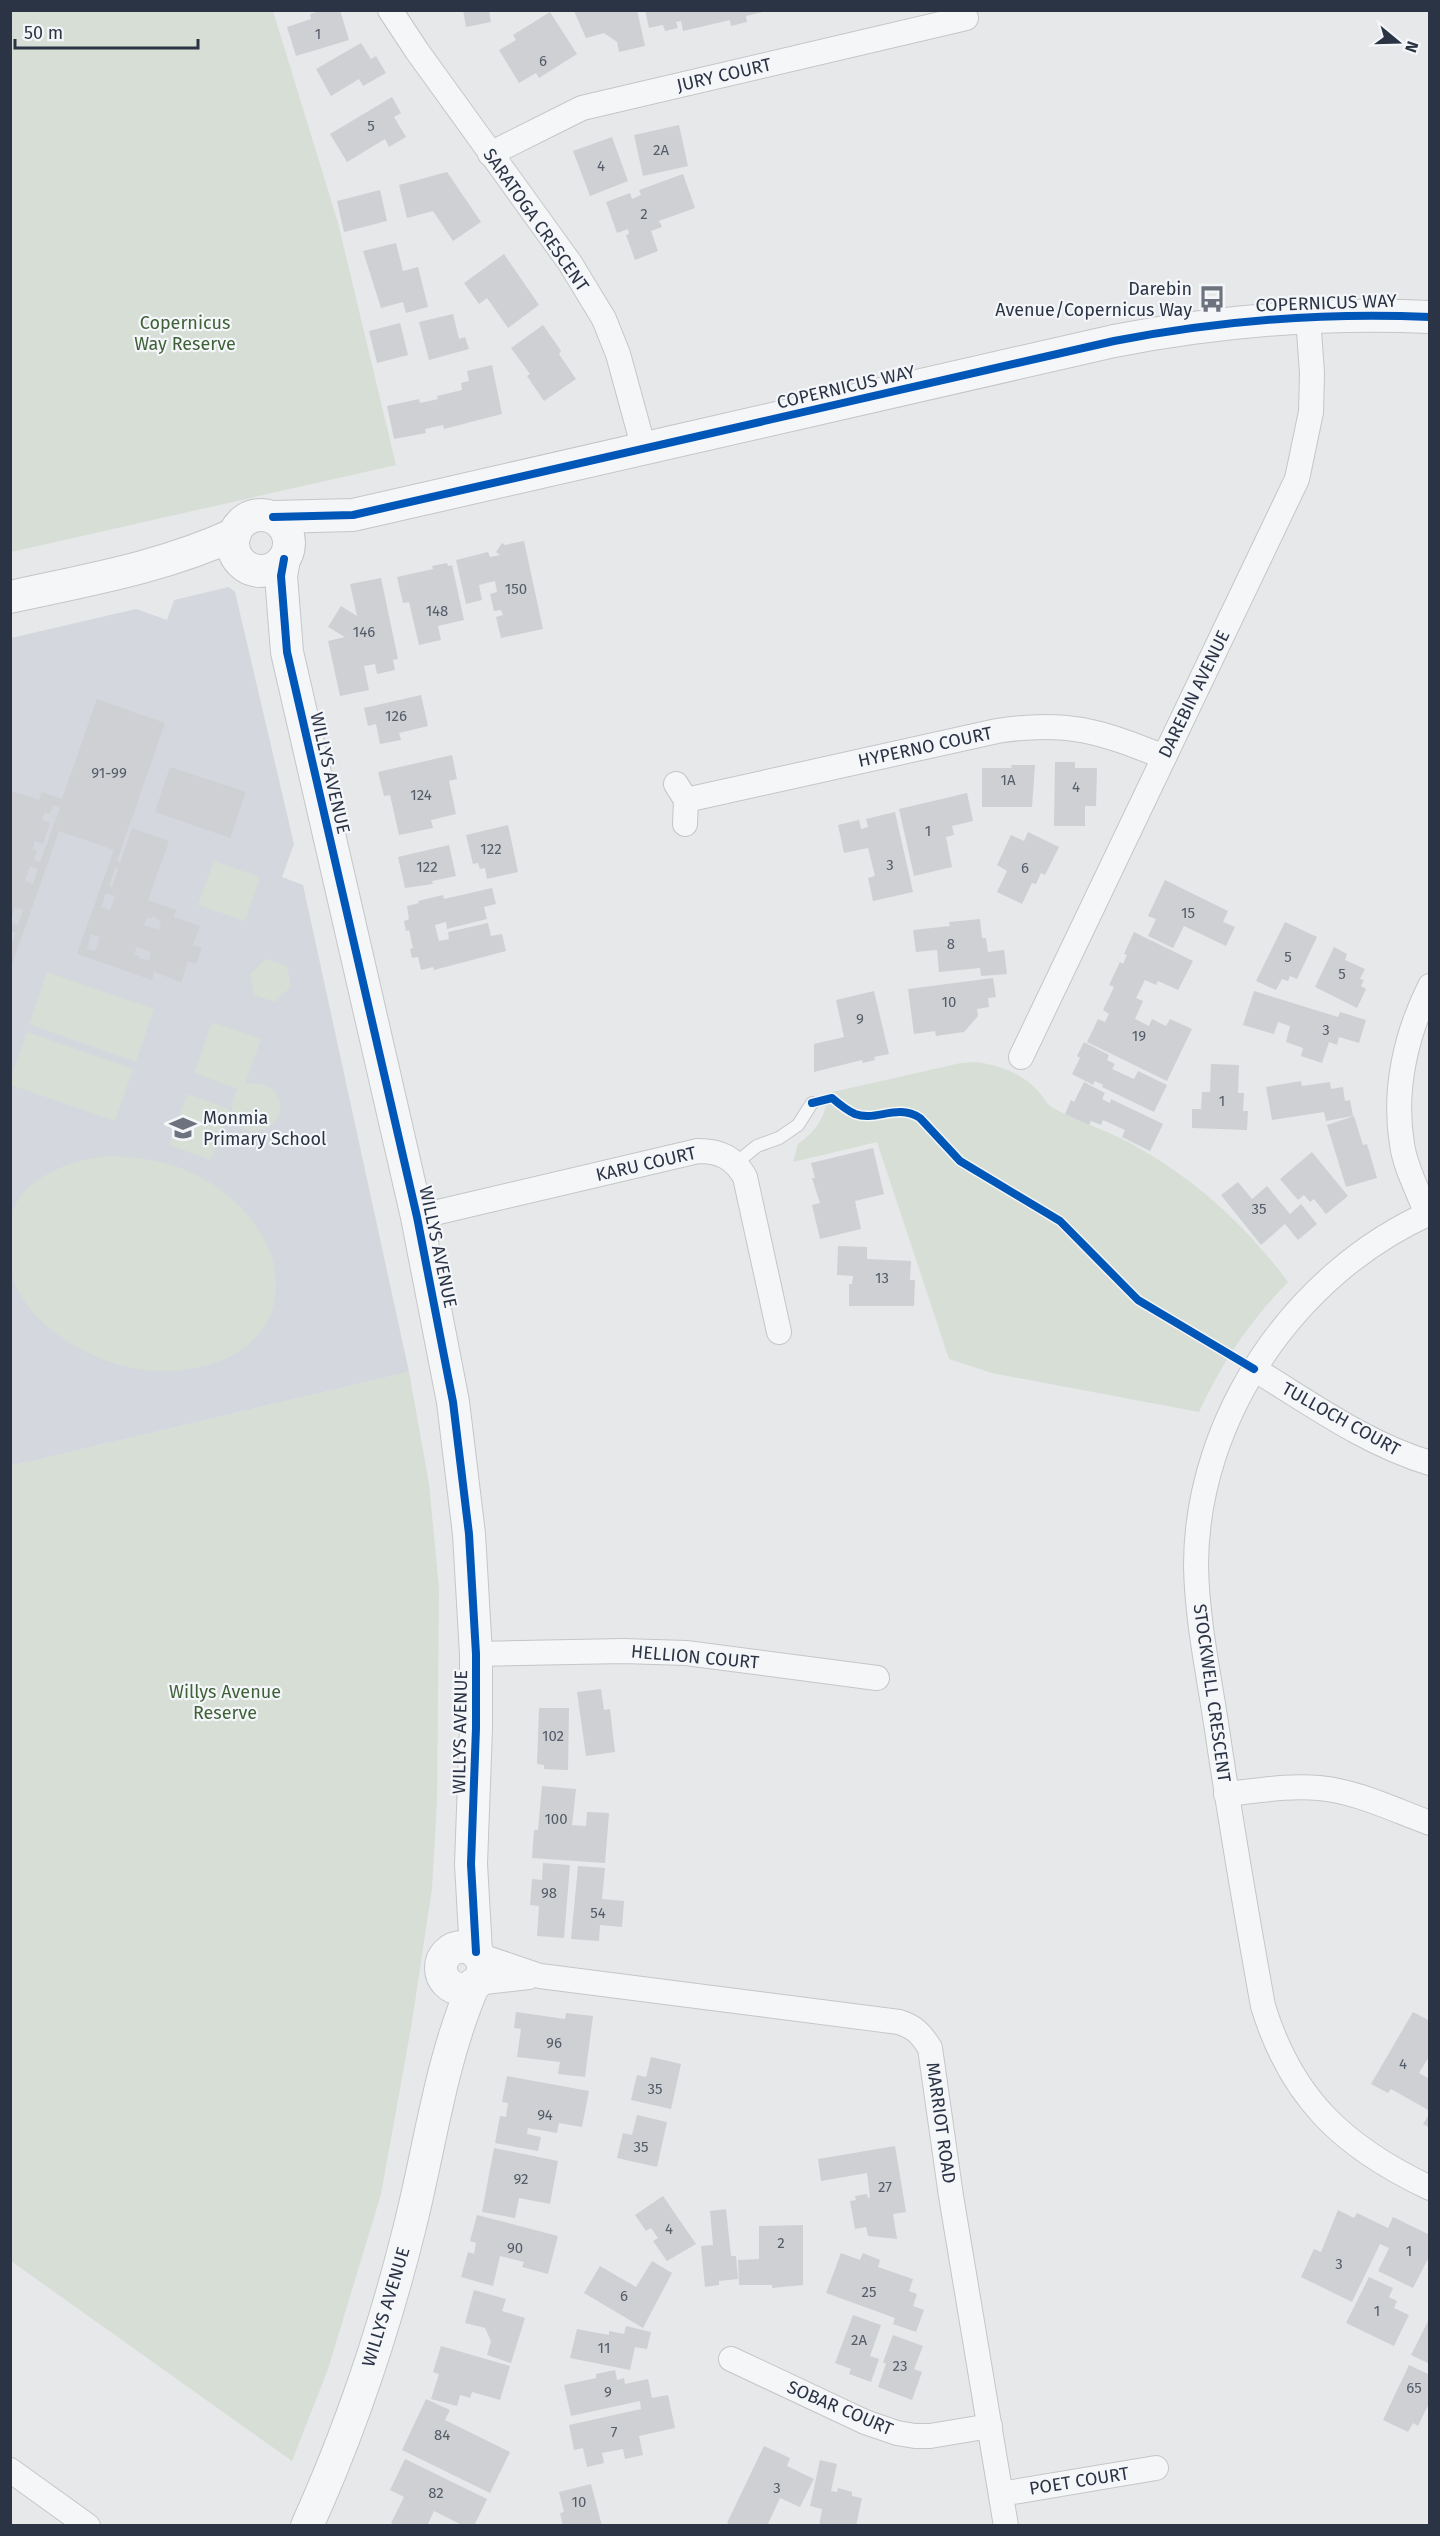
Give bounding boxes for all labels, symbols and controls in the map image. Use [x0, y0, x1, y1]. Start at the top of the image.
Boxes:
scale bar [15, 12, 198, 50]
north arrow [1368, 12, 1428, 72]
text: 50 m [24, 22, 63, 44]
house number: 1 [315, 25, 321, 43]
text: N [1401, 39, 1422, 55]
house number: 6 [539, 52, 547, 70]
street label: JURY COURT [675, 53, 774, 97]
house number: 5 [367, 117, 375, 135]
house number: 2A [653, 141, 669, 159]
street label: SARATOGA CRESCENT [478, 144, 594, 296]
house number: 4 [597, 157, 605, 175]
house number: 2 [640, 205, 648, 223]
place label: Darebin Avenue/Copernicus Way [995, 278, 1192, 321]
bus stop icon: Darebin Avenue/Copernicus Way [1197, 284, 1227, 314]
street label: COPERNICUS WAY [1255, 290, 1397, 316]
park label: Copernicus Way Reserve [134, 312, 236, 355]
street label: COPERNICUS WAY [775, 360, 917, 414]
house number: 150 [505, 580, 527, 598]
house number: 148 [426, 602, 448, 620]
house number: 146 [353, 623, 375, 641]
street label: DAREBIN AVENUE [1154, 627, 1234, 761]
house number: 126 [385, 707, 407, 725]
street label: WILLYS AVENUE [305, 710, 355, 836]
street label: HYPERNO COURT [856, 722, 995, 772]
house number: 91-99 [91, 764, 127, 782]
house number: 1A [1000, 771, 1016, 789]
house number: 4 [1072, 778, 1080, 796]
house number: 124 [410, 786, 432, 804]
house number: 1 [925, 822, 931, 840]
house number: 122 [480, 840, 502, 858]
house number: 3 [886, 856, 894, 874]
house number: 122 [416, 858, 438, 876]
house number: 6 [1021, 859, 1029, 877]
house number: 15 [1181, 904, 1195, 922]
house number: 8 [947, 935, 955, 953]
house number: 5 [1284, 948, 1292, 966]
house number: 5 [1338, 965, 1346, 983]
house number: 10 [942, 993, 956, 1011]
house number: 9 [856, 1010, 864, 1028]
house number: 3 [1322, 1021, 1330, 1039]
house number: 19 [1132, 1027, 1146, 1045]
house number: 1 [1219, 1092, 1225, 1110]
place label: Monmia Primary School [203, 1107, 326, 1150]
school or university icon: Monmia Primary School [168, 1113, 198, 1143]
street label: KARU COURT [594, 1142, 699, 1186]
street label: WILLYS AVENUE [414, 1184, 462, 1310]
house number: 35 [1251, 1200, 1267, 1218]
house number: 13 [875, 1269, 889, 1287]
street label: TULLOCH COURT [1278, 1377, 1405, 1461]
street label: STOCKWELL CRESCENT [1189, 1602, 1236, 1784]
street label: HELLION COURT [630, 1640, 761, 1674]
street label: WILLYS AVENUE [448, 1670, 472, 1794]
park label: Willys Avenue Reserve [169, 1681, 281, 1724]
house number: 102 [542, 1727, 564, 1745]
house number: 100 [544, 1810, 568, 1828]
house number: 98 [541, 1884, 557, 1902]
house number: 54 [590, 1904, 606, 1922]
house number: 96 [546, 2034, 562, 2052]
house number: 4 [1399, 2055, 1407, 2073]
street label: MARRIOT ROAD [922, 2061, 960, 2185]
house number: 35 [647, 2080, 663, 2098]
house number: 94 [537, 2106, 553, 2124]
house number: 35 [633, 2138, 649, 2156]
house number: 92 [514, 2170, 528, 2188]
house number: 27 [878, 2178, 892, 2196]
house number: 4 [665, 2220, 673, 2238]
house number: 2 [777, 2234, 785, 2252]
house number: 90 [507, 2239, 523, 2257]
house number: 1 [1406, 2242, 1412, 2260]
street label: WILLYS AVENUE [357, 2244, 415, 2370]
house number: 3 [1335, 2255, 1343, 2273]
house number: 25 [862, 2283, 876, 2301]
house number: 6 [620, 2287, 628, 2305]
house number: 1 [1374, 2302, 1380, 2320]
house number: 2A [851, 2331, 867, 2349]
house number: 11 [598, 2339, 610, 2357]
house number: 23 [893, 2357, 907, 2375]
street label: SOBAR COURT [784, 2376, 897, 2440]
house number: 65 [1406, 2379, 1422, 2397]
house number: 9 [604, 2383, 612, 2401]
house number: 7 [611, 2423, 618, 2441]
house number: 84 [434, 2426, 450, 2444]
street label: POET COURT [1028, 2462, 1131, 2500]
house number: 3 [773, 2479, 781, 2497]
house number: 82 [428, 2484, 444, 2502]
house number: 10 [572, 2493, 586, 2511]

